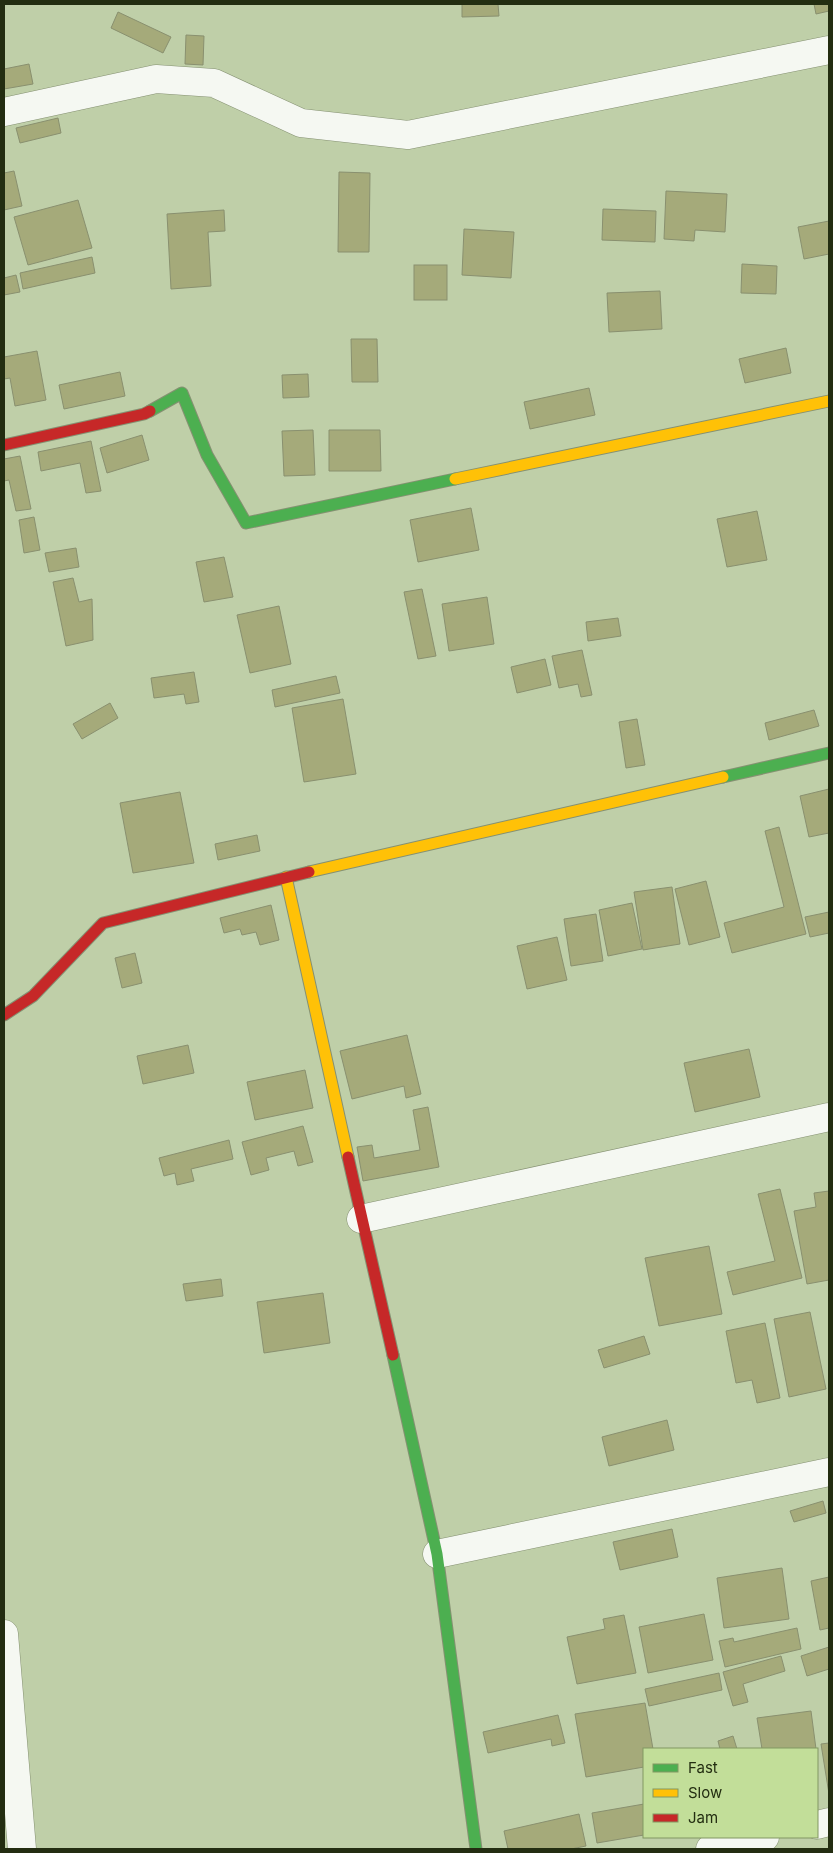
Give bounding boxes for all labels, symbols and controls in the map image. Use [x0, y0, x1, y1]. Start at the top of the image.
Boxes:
legend [643, 1748, 818, 1838]
text: Fast [688, 1758, 718, 1777]
text: Slow [688, 1783, 722, 1802]
text: Jam [688, 1808, 718, 1827]

